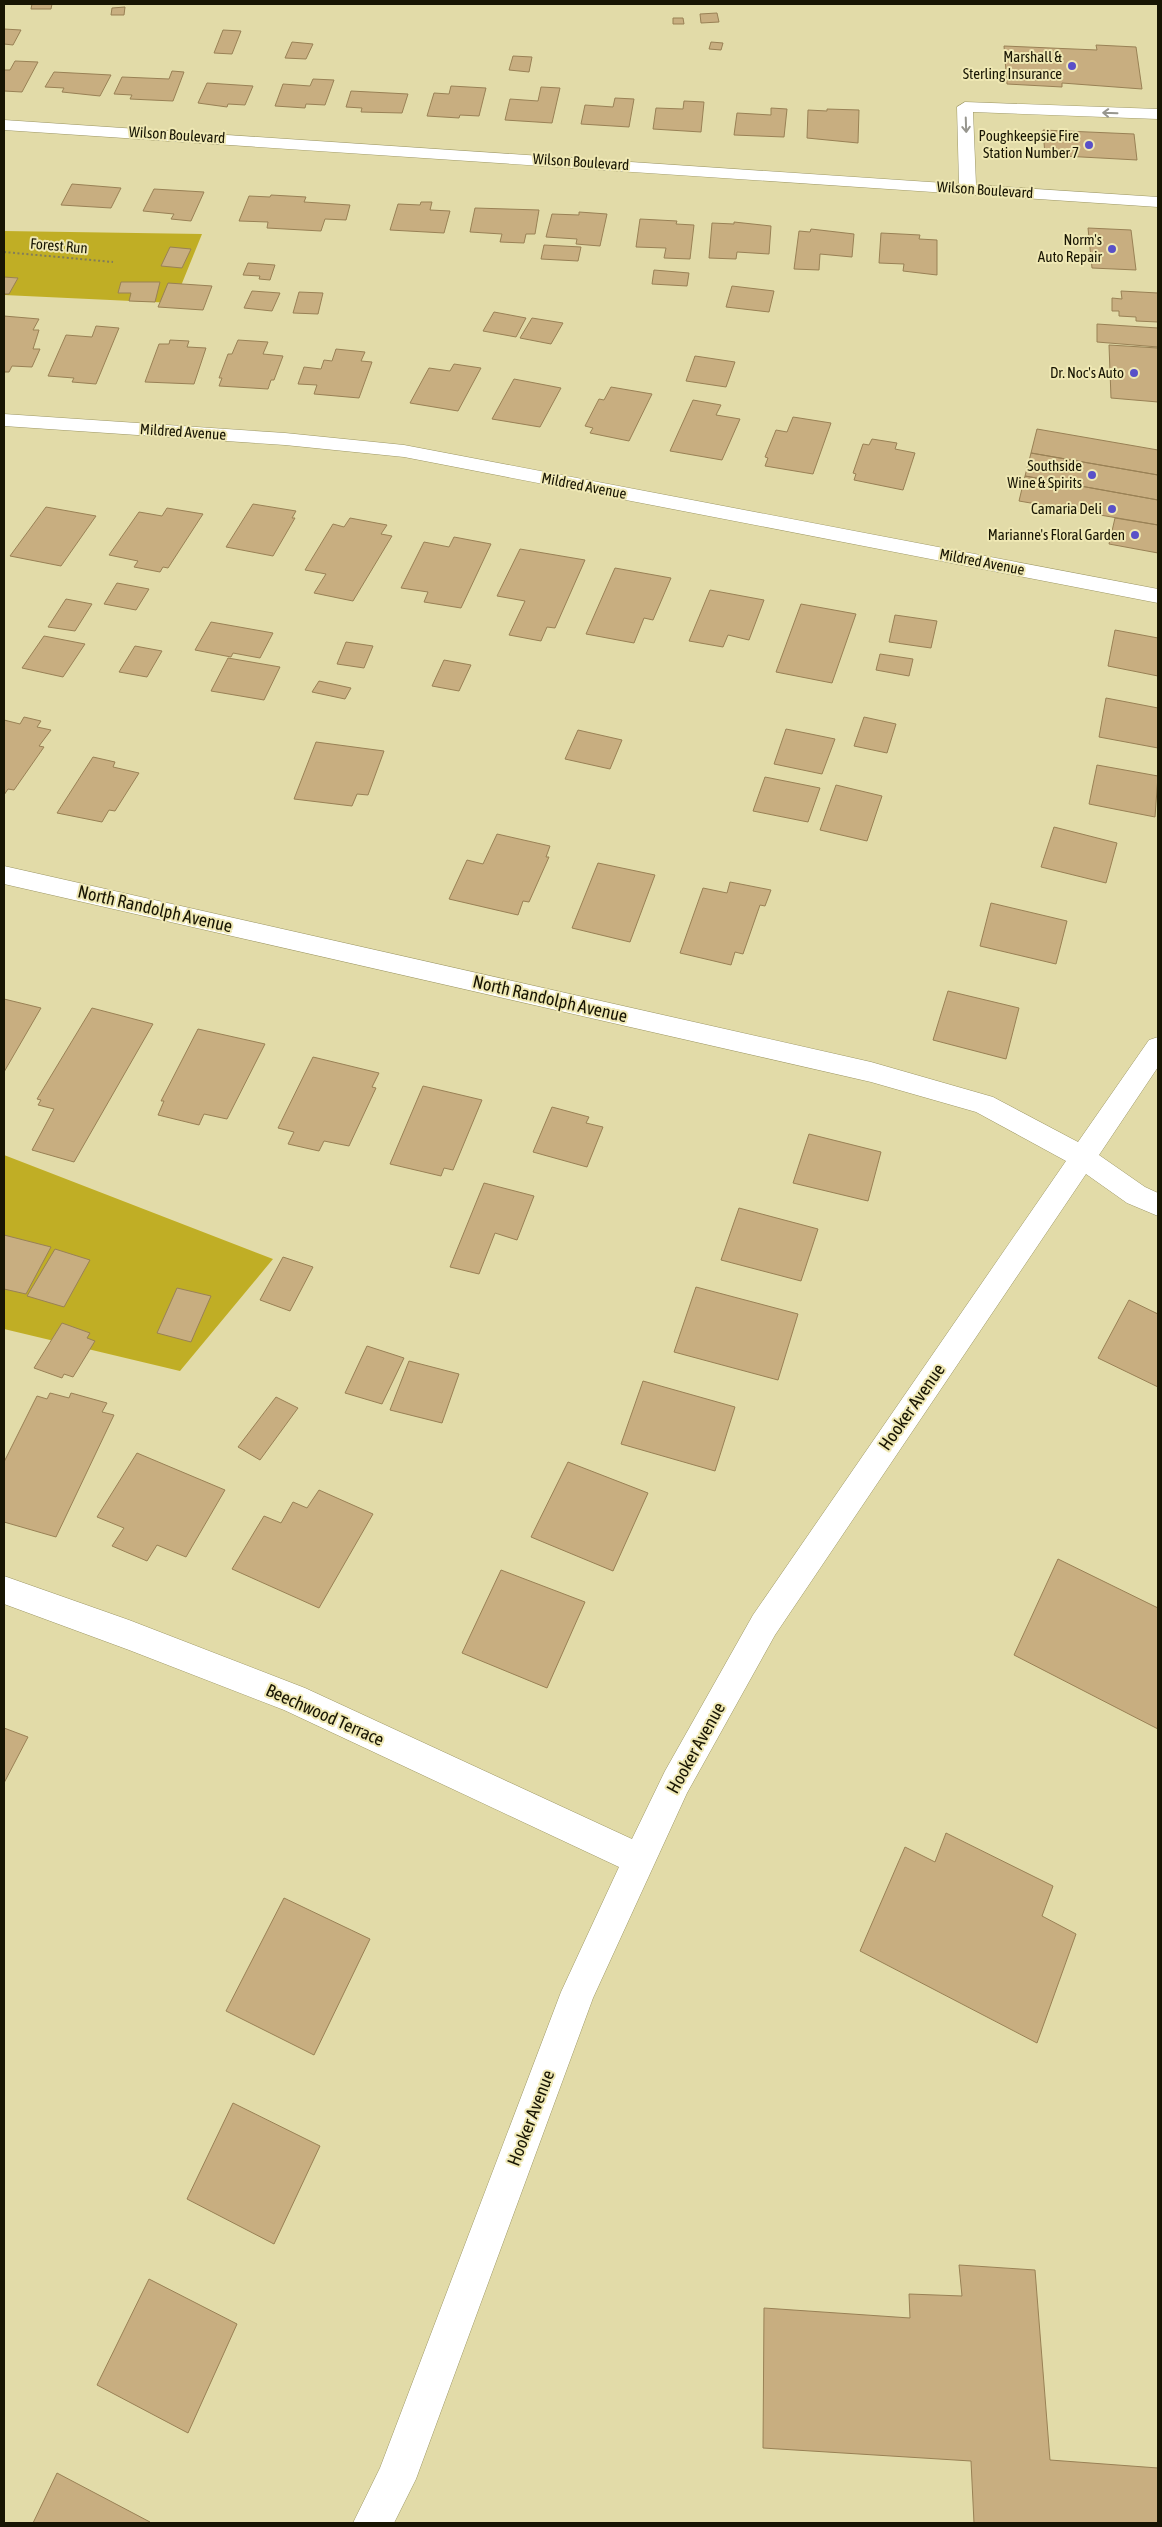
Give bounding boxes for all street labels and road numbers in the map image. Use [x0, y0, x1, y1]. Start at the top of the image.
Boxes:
street label: Wilson Boulevard [128, 123, 226, 146]
street label: Wilson Boulevard [532, 150, 630, 173]
street label: Wilson Boulevard [936, 178, 1034, 201]
street label: Forest Run [30, 235, 89, 256]
street label: Mildred Avenue [139, 420, 227, 443]
street label: Mildred Avenue [540, 469, 628, 502]
street label: Mildred Avenue [938, 545, 1026, 578]
street label: North Randolph Avenue [76, 881, 234, 937]
street label: North Randolph Avenue [471, 971, 629, 1027]
street label: Hooker Avenue [874, 1359, 949, 1454]
street label: Beechwood Terrace [263, 1679, 387, 1750]
street label: Hooker Avenue [662, 1699, 729, 1797]
street label: Hooker Avenue [503, 2067, 558, 2169]

